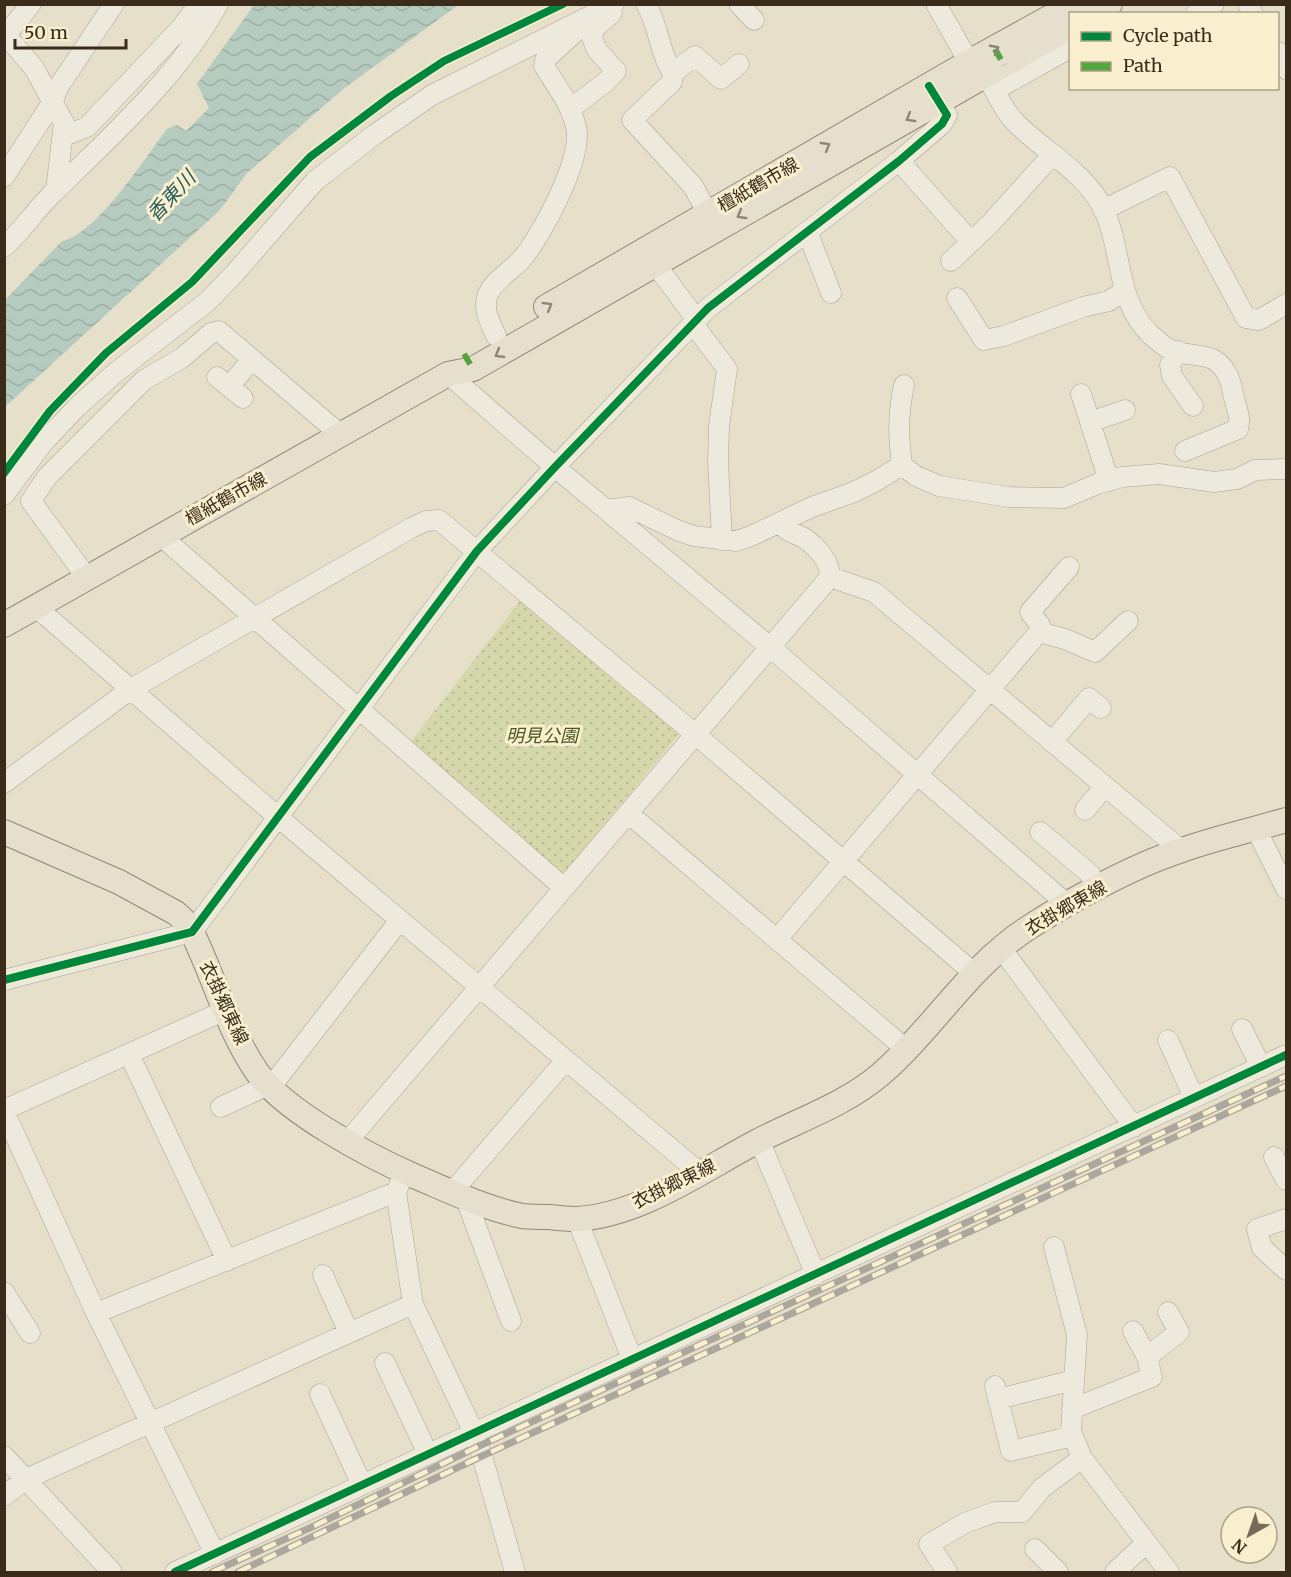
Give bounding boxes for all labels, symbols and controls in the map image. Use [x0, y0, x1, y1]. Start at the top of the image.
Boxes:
scale bar [15, 12, 126, 50]
legend [1069, 12, 1279, 90]
text: 50 m [24, 21, 68, 44]
text: Cycle path [1123, 24, 1213, 47]
one-way arrow [989, 45, 999, 56]
text: Path [1123, 54, 1163, 77]
one-way arrow [906, 111, 916, 122]
one-way arrow [820, 142, 830, 153]
street label: 檀紙鶴市線 [713, 152, 802, 217]
water label: 香東川 [141, 164, 202, 226]
one-way arrow [737, 208, 747, 219]
one-way arrow [542, 302, 552, 314]
one-way arrow [495, 347, 505, 358]
street label: 檀紙鶴市線 [181, 467, 271, 530]
park label: 明見公園 [506, 724, 581, 747]
street label: 衣掛郷東線 [1021, 875, 1110, 940]
street label: 衣掛郷東線 [195, 957, 254, 1048]
street label: 衣掛郷東線 [628, 1153, 719, 1214]
north arrow [1219, 1505, 1279, 1565]
text: N [1228, 1535, 1251, 1558]

